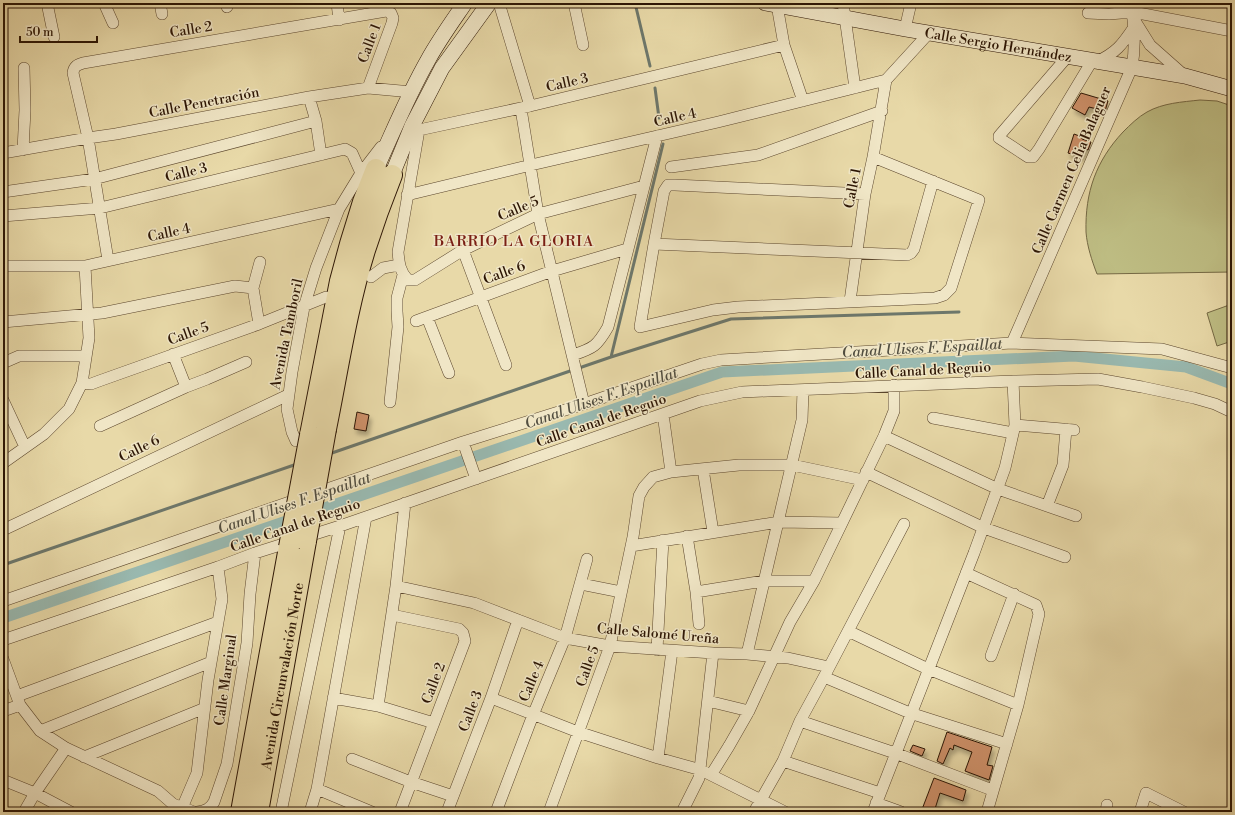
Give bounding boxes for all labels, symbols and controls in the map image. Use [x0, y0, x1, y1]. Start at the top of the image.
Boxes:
scale bar [20, 18, 97, 44]
street label: Calle 2 [169, 18, 214, 42]
street label: Calle 1 [354, 21, 386, 66]
street label: Calle Sergio Hernández [923, 24, 1073, 67]
text: 50 m [26, 25, 54, 40]
street label: Calle 3 [544, 69, 590, 97]
street label: Calle Penetración [147, 83, 262, 123]
street label: Calle Carmen Celia Balaguer [1028, 84, 1115, 257]
street label: Calle 4 [652, 104, 698, 132]
street label: Calle 3 [163, 159, 209, 187]
street label: Calle 1 [840, 166, 866, 210]
street label: Calle 5 [495, 192, 542, 226]
street label: Calle 4 [146, 220, 192, 246]
district label: BARRIO LA GLORIA [433, 232, 594, 251]
street label: Calle 6 [481, 257, 528, 289]
street label: Avenida Tamboril [266, 277, 308, 392]
street label: Calle 5 [165, 318, 212, 350]
water label: Canal Ulises F. Espaillat [841, 335, 1004, 362]
street label: Calle Canal de Reguio [854, 358, 992, 384]
water label: Canal Ulises F. Espaillat [522, 363, 681, 434]
street label: Calle Canal de Reguio [534, 390, 669, 452]
street label: Calle 6 [116, 431, 163, 467]
water label: Canal Ulises F. Espaillat [215, 468, 374, 539]
street label: Calle Canal de Reguio [228, 495, 363, 557]
street label: Avenida Circunvalación Norte [257, 581, 308, 772]
street label: Calle Salomé Ureña [596, 620, 721, 648]
street label: Calle Marginal [211, 633, 241, 727]
street label: Calle 5 [572, 643, 604, 689]
street label: Calle 4 [515, 658, 549, 705]
street label: Calle 2 [418, 660, 450, 707]
street label: Calle 3 [455, 688, 487, 735]

